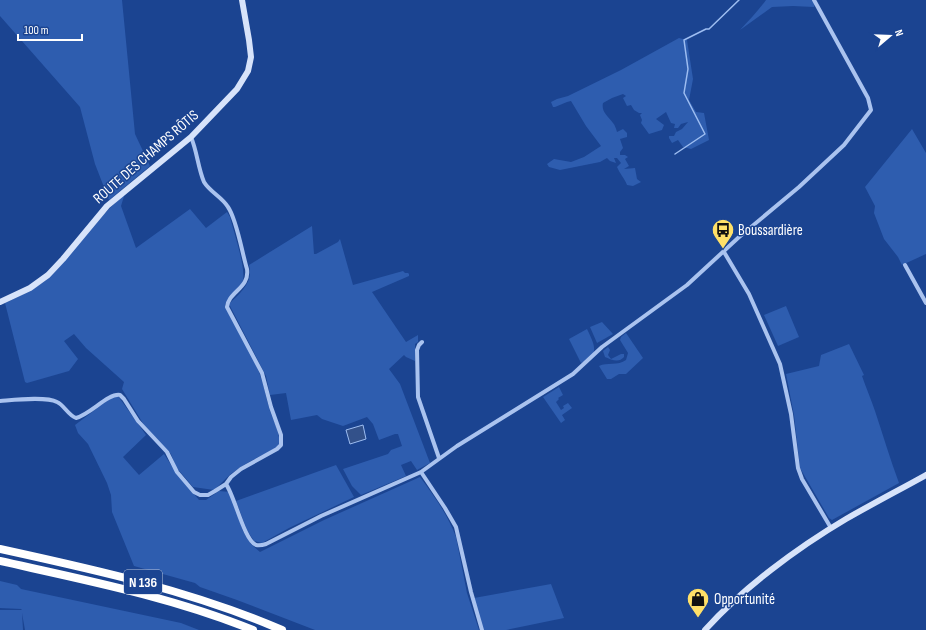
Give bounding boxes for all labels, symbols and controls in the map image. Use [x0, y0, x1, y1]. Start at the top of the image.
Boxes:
scale bar [18, 16, 82, 42]
north arrow [870, 16, 910, 56]
text: 100 m [24, 23, 49, 38]
text: N [892, 28, 906, 38]
street label: ROUTE DES CHAMPS RÔTIS [89, 106, 203, 208]
bus stop icon: Boussardière [710, 217, 736, 250]
place label: Boussardière [738, 221, 803, 240]
road number: N 136 [124, 570, 162, 594]
shop icon: Opportunité [685, 586, 711, 619]
place label: Opportunité [714, 590, 775, 609]

